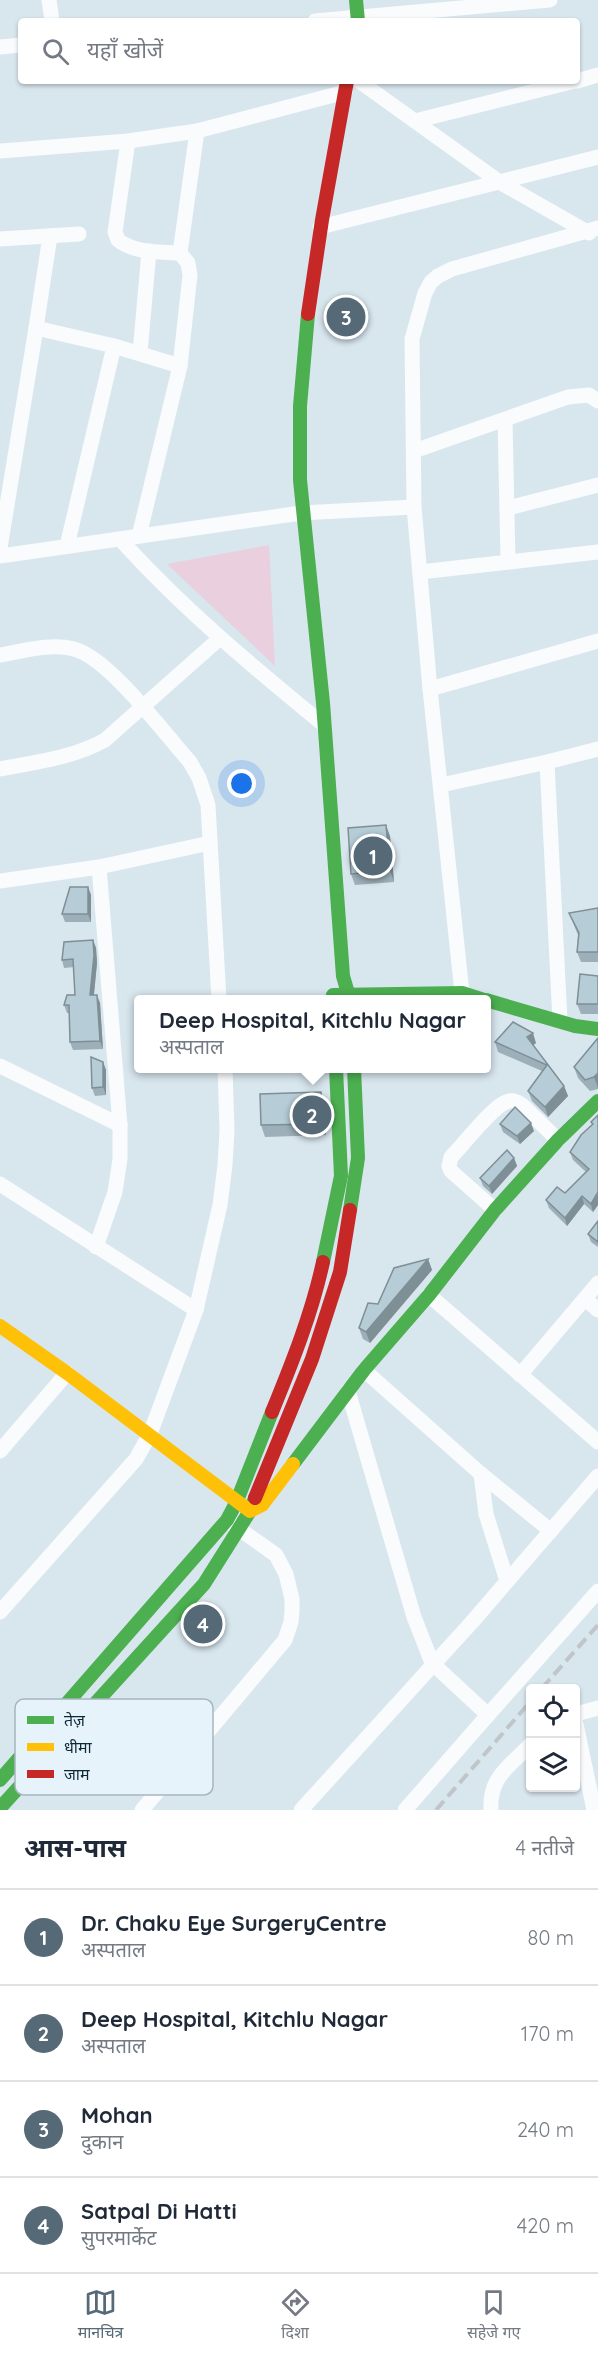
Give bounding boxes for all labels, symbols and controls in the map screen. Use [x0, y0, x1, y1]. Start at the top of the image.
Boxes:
search box [18, 18, 580, 84]
icon: search [39, 35, 72, 68]
text: यहाँ खोजें [87, 36, 163, 64]
pin: 3 [326, 294, 366, 340]
your location [227, 769, 256, 798]
pin: 1 [354, 834, 392, 878]
popup [134, 995, 491, 1073]
text: Deep Hospital, Kitchlu Nagar [159, 1006, 466, 1034]
text: अस्पताल [159, 1034, 224, 1059]
pin: 2 [292, 1092, 332, 1138]
pin: 4 [184, 1602, 222, 1646]
map controls [526, 1684, 580, 1792]
button: locate [526, 1684, 580, 1738]
legend [15, 1699, 213, 1795]
text: तेज़ [64, 1710, 86, 1730]
text: धीमा [64, 1737, 93, 1757]
button: layers [526, 1738, 580, 1792]
text: जाम [64, 1764, 90, 1784]
text: आस-पास [24, 1831, 126, 1864]
text: 4 नतीजे [515, 1835, 574, 1860]
text: Dr. Chaku Eye SurgeryCentre [81, 1909, 387, 1937]
text: 1 [40, 1925, 47, 1950]
text: 80 m [528, 1925, 574, 1950]
text: अस्पताल [81, 1937, 146, 1962]
text: Deep Hospital, Kitchlu Nagar [81, 2005, 388, 2033]
text: 2 [38, 2021, 49, 2046]
text: 170 m [521, 2021, 574, 2046]
text: अस्पताल [81, 2033, 146, 2058]
text: Mohan [81, 2101, 153, 2129]
text: 3 [38, 2117, 49, 2142]
text: 240 m [517, 2117, 574, 2142]
text: दुकान [81, 2129, 123, 2154]
text: Satpal Di Hatti [81, 2197, 237, 2225]
text: 4 [38, 2213, 49, 2238]
text: 420 m [517, 2213, 574, 2238]
text: सुपरमार्केट [81, 2225, 157, 2250]
tab: मानचित्र [78, 2286, 123, 2345]
tab: दिशा [279, 2286, 312, 2345]
tab: सहेजे गए [467, 2286, 520, 2345]

